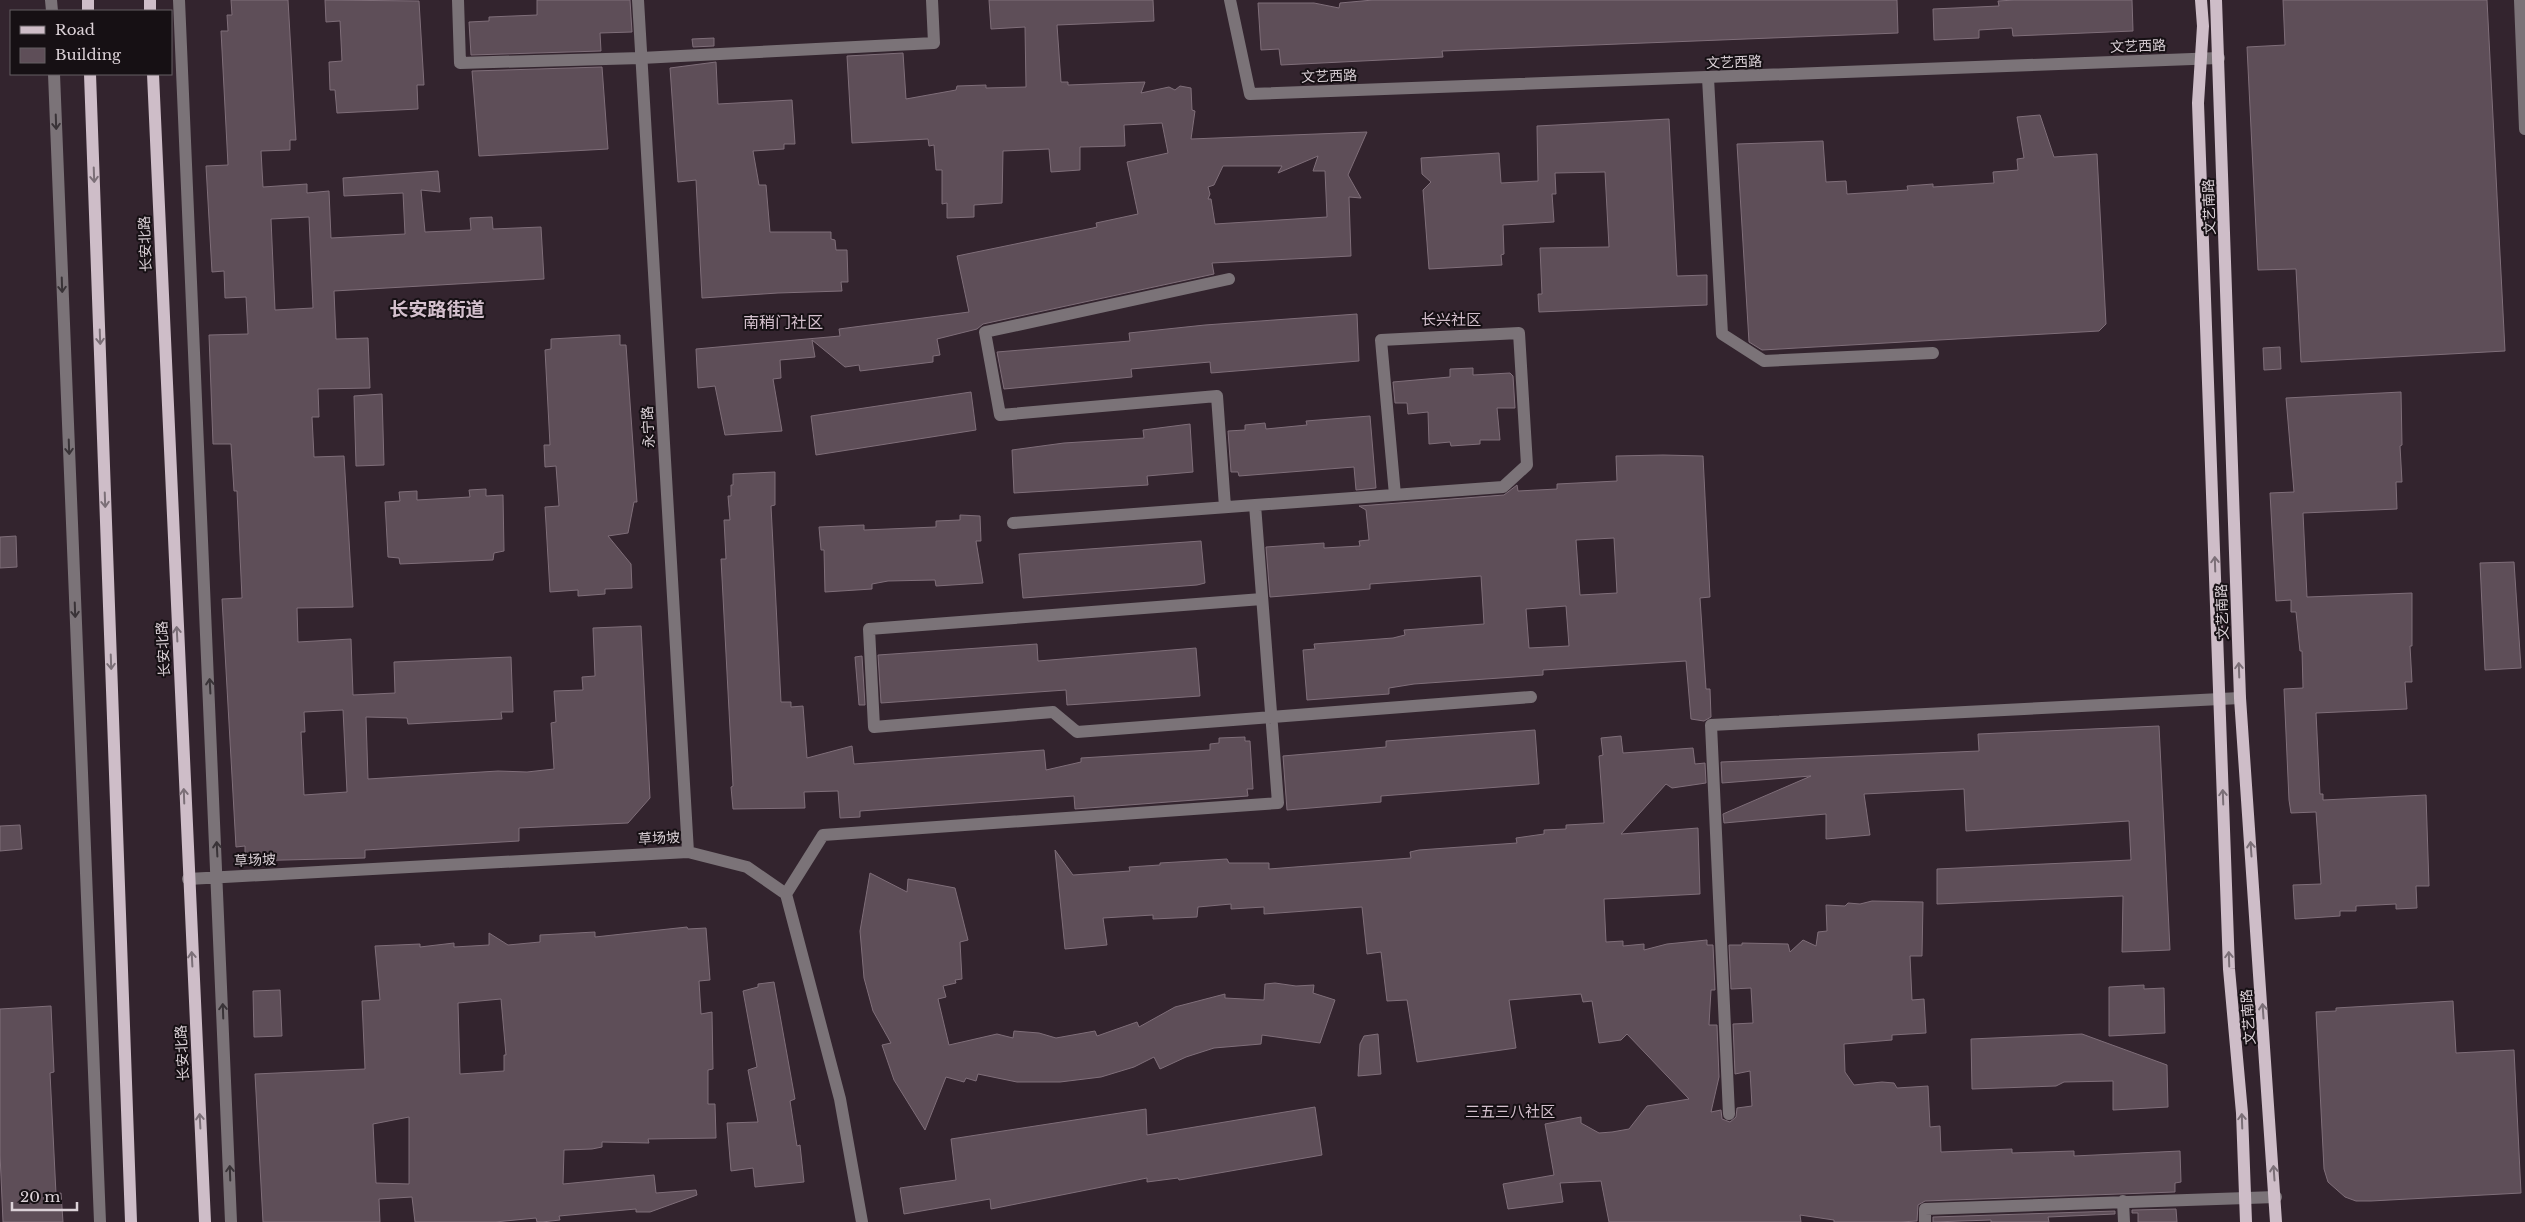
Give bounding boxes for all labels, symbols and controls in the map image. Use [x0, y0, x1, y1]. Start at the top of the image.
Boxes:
legend [10, 10, 172, 75]
text: Road [55, 20, 95, 39]
street label: 文艺西路 [2110, 36, 2166, 56]
text: Building [55, 45, 122, 64]
street label: 文艺西路 [1706, 52, 1762, 72]
street label: 文艺西路 [1301, 66, 1357, 86]
one-way arrow [51, 114, 61, 130]
one-way arrow [89, 166, 99, 183]
street label: 文艺南路 [2199, 179, 2219, 235]
street label: 长安北路 [135, 216, 155, 272]
one-way arrow [58, 277, 67, 293]
district label: 长安路街道 [389, 298, 485, 321]
district label: 长兴社区 [1421, 310, 1481, 329]
district label: 南稍门社区 [743, 312, 823, 332]
one-way arrow [95, 329, 104, 345]
street label: 永宁路 [638, 406, 658, 448]
one-way arrow [64, 438, 74, 455]
one-way arrow [100, 491, 110, 507]
one-way arrow [2210, 556, 2219, 572]
street label: 文艺南路 [2212, 584, 2232, 640]
one-way arrow [71, 601, 80, 617]
street label: 长安北路 [153, 621, 173, 677]
one-way arrow [172, 626, 182, 642]
one-way arrow [106, 654, 116, 670]
one-way arrow [2235, 662, 2244, 678]
one-way arrow [205, 678, 214, 694]
one-way arrow [180, 789, 189, 805]
one-way arrow [2218, 789, 2228, 805]
street label: 草场坡 [638, 828, 680, 848]
one-way arrow [212, 841, 222, 857]
one-way arrow [2246, 841, 2256, 857]
street label: 草场坡 [234, 850, 276, 870]
one-way arrow [187, 951, 196, 967]
one-way arrow [2224, 951, 2233, 967]
street label: 文艺南路 [2237, 988, 2259, 1046]
one-way arrow [219, 1003, 228, 1019]
one-way arrow [2258, 1004, 2267, 1020]
street label: 长安北路 [172, 1025, 192, 1081]
district label: 三五三八社区 [1465, 1102, 1555, 1121]
one-way arrow [196, 1113, 205, 1129]
one-way arrow [2238, 1113, 2247, 1129]
one-way arrow [225, 1166, 234, 1182]
one-way arrow [2270, 1166, 2279, 1182]
scale bar [12, 1180, 78, 1212]
text: 20 m [20, 1187, 60, 1206]

